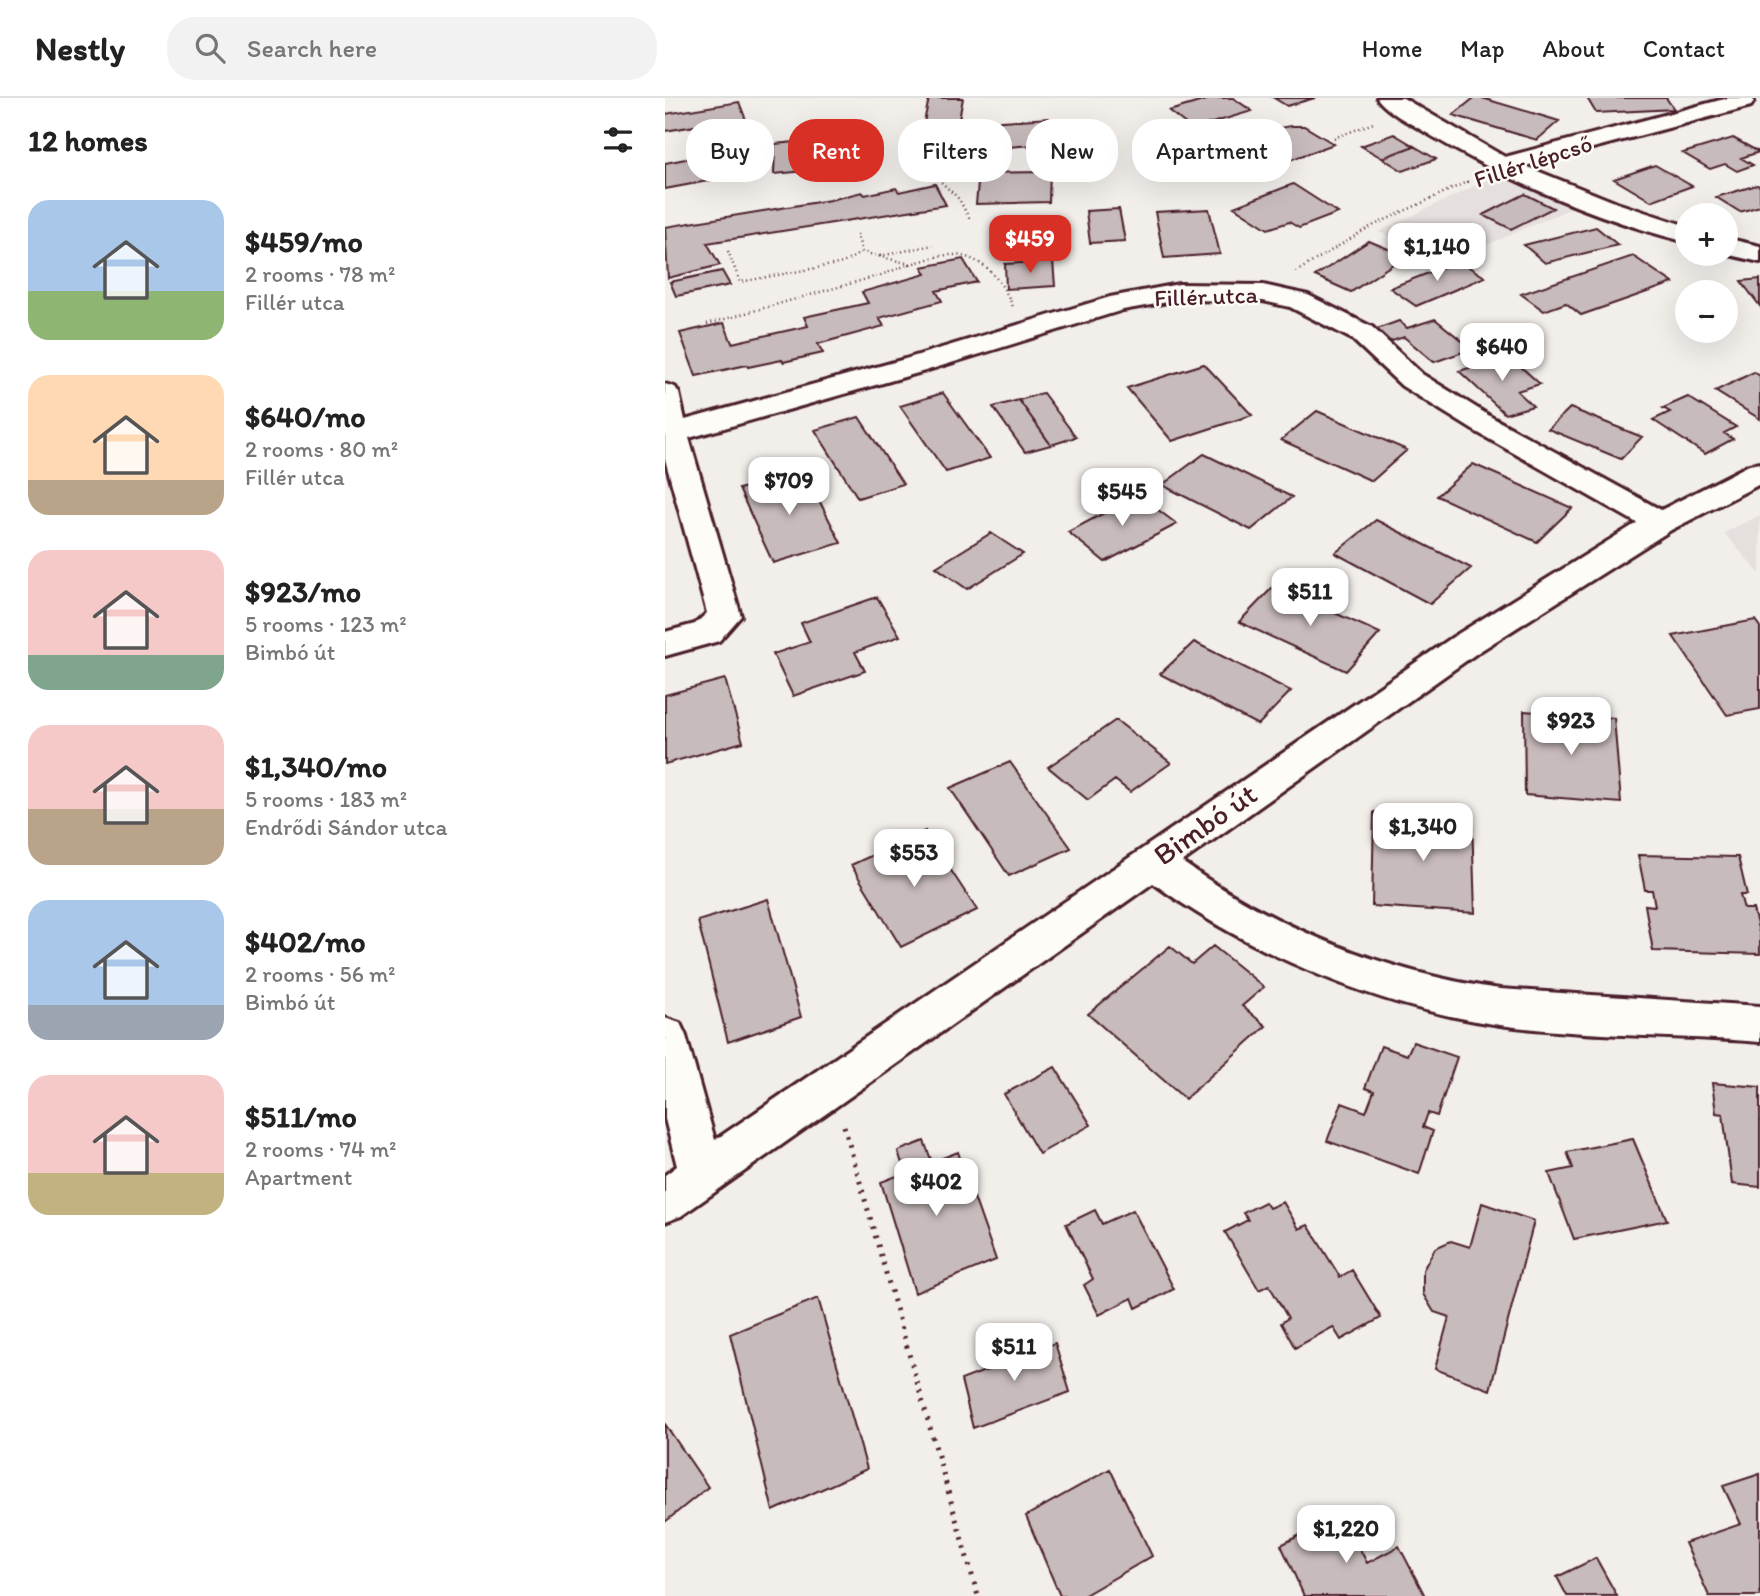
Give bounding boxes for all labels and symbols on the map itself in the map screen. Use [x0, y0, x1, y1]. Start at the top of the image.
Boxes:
street label: Fillér lépcső [1470, 128, 1596, 194]
pin: $459 [989, 216, 1071, 275]
pin: $1,140 [1380, 223, 1494, 283]
street label: Fillér utca [1154, 280, 1259, 312]
pin: $640 [1461, 324, 1543, 383]
pin: $709 [748, 458, 830, 517]
pin: $545 [1081, 468, 1163, 528]
pin: $511 [1269, 568, 1351, 628]
pin: $923 [1530, 698, 1612, 757]
street label: Bimbó út [1146, 775, 1264, 873]
pin: $1,340 [1366, 804, 1480, 863]
pin: $553 [873, 830, 955, 889]
pin: $402 [895, 1158, 977, 1218]
pin: $511 [973, 1324, 1055, 1383]
pin: $1,220 [1289, 1506, 1403, 1565]

